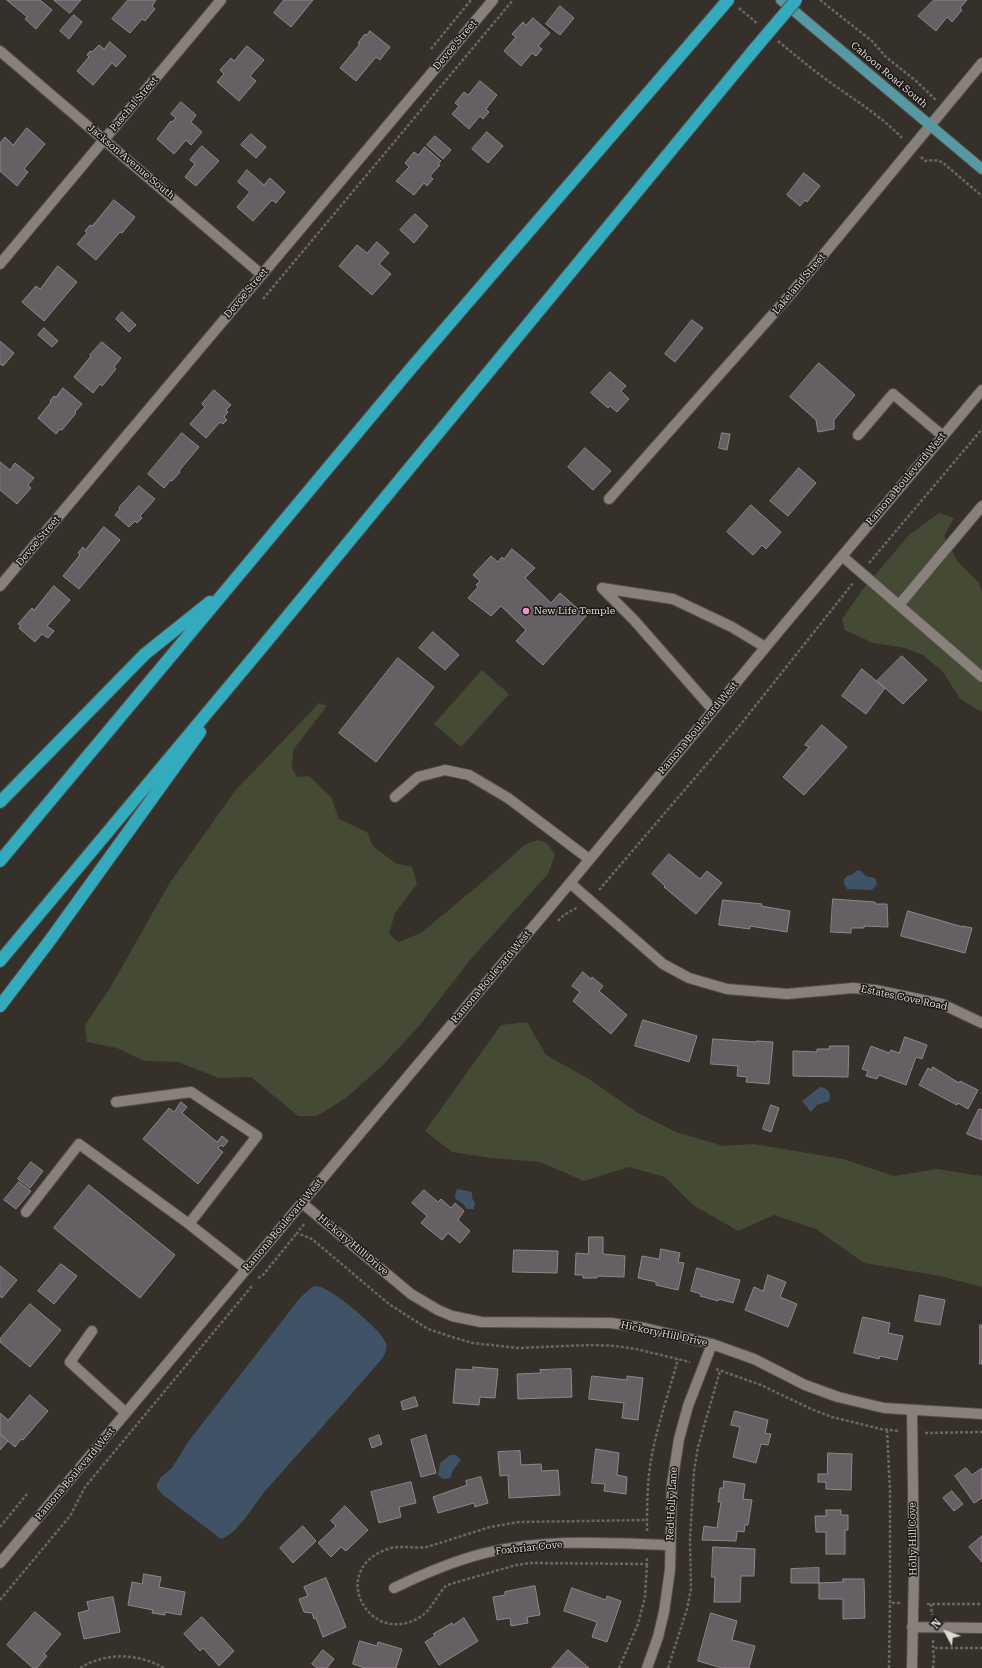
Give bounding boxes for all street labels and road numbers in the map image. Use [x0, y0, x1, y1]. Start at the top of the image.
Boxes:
street label: Devoe Street [431, 18, 479, 72]
street label: Cahoon Road South [848, 39, 930, 111]
street label: Paschal Street [108, 74, 160, 134]
street label: Jackson Avenue South [85, 122, 177, 202]
street label: Lakeland Street [770, 251, 828, 317]
street label: Devoe Street [222, 266, 270, 320]
street label: Ramona Boulevard West [864, 430, 948, 528]
street label: Devoe Street [14, 514, 62, 568]
street label: Ramona Boulevard West [656, 679, 740, 777]
street label: Ramona Boulevard West [449, 928, 533, 1026]
street label: Estates Cove Road [860, 983, 948, 1013]
street label: Ramona Boulevard West [241, 1176, 325, 1274]
street label: Hickory Hill Drive [315, 1212, 391, 1278]
street label: Hickory Hill Drive [620, 1319, 708, 1349]
street label: Ramona Boulevard West [33, 1425, 117, 1523]
street label: Red Holly Lane [664, 1467, 680, 1541]
street label: Holly Hill Cove [906, 1502, 920, 1576]
street label: Foxbriar Cove [495, 1539, 563, 1557]

